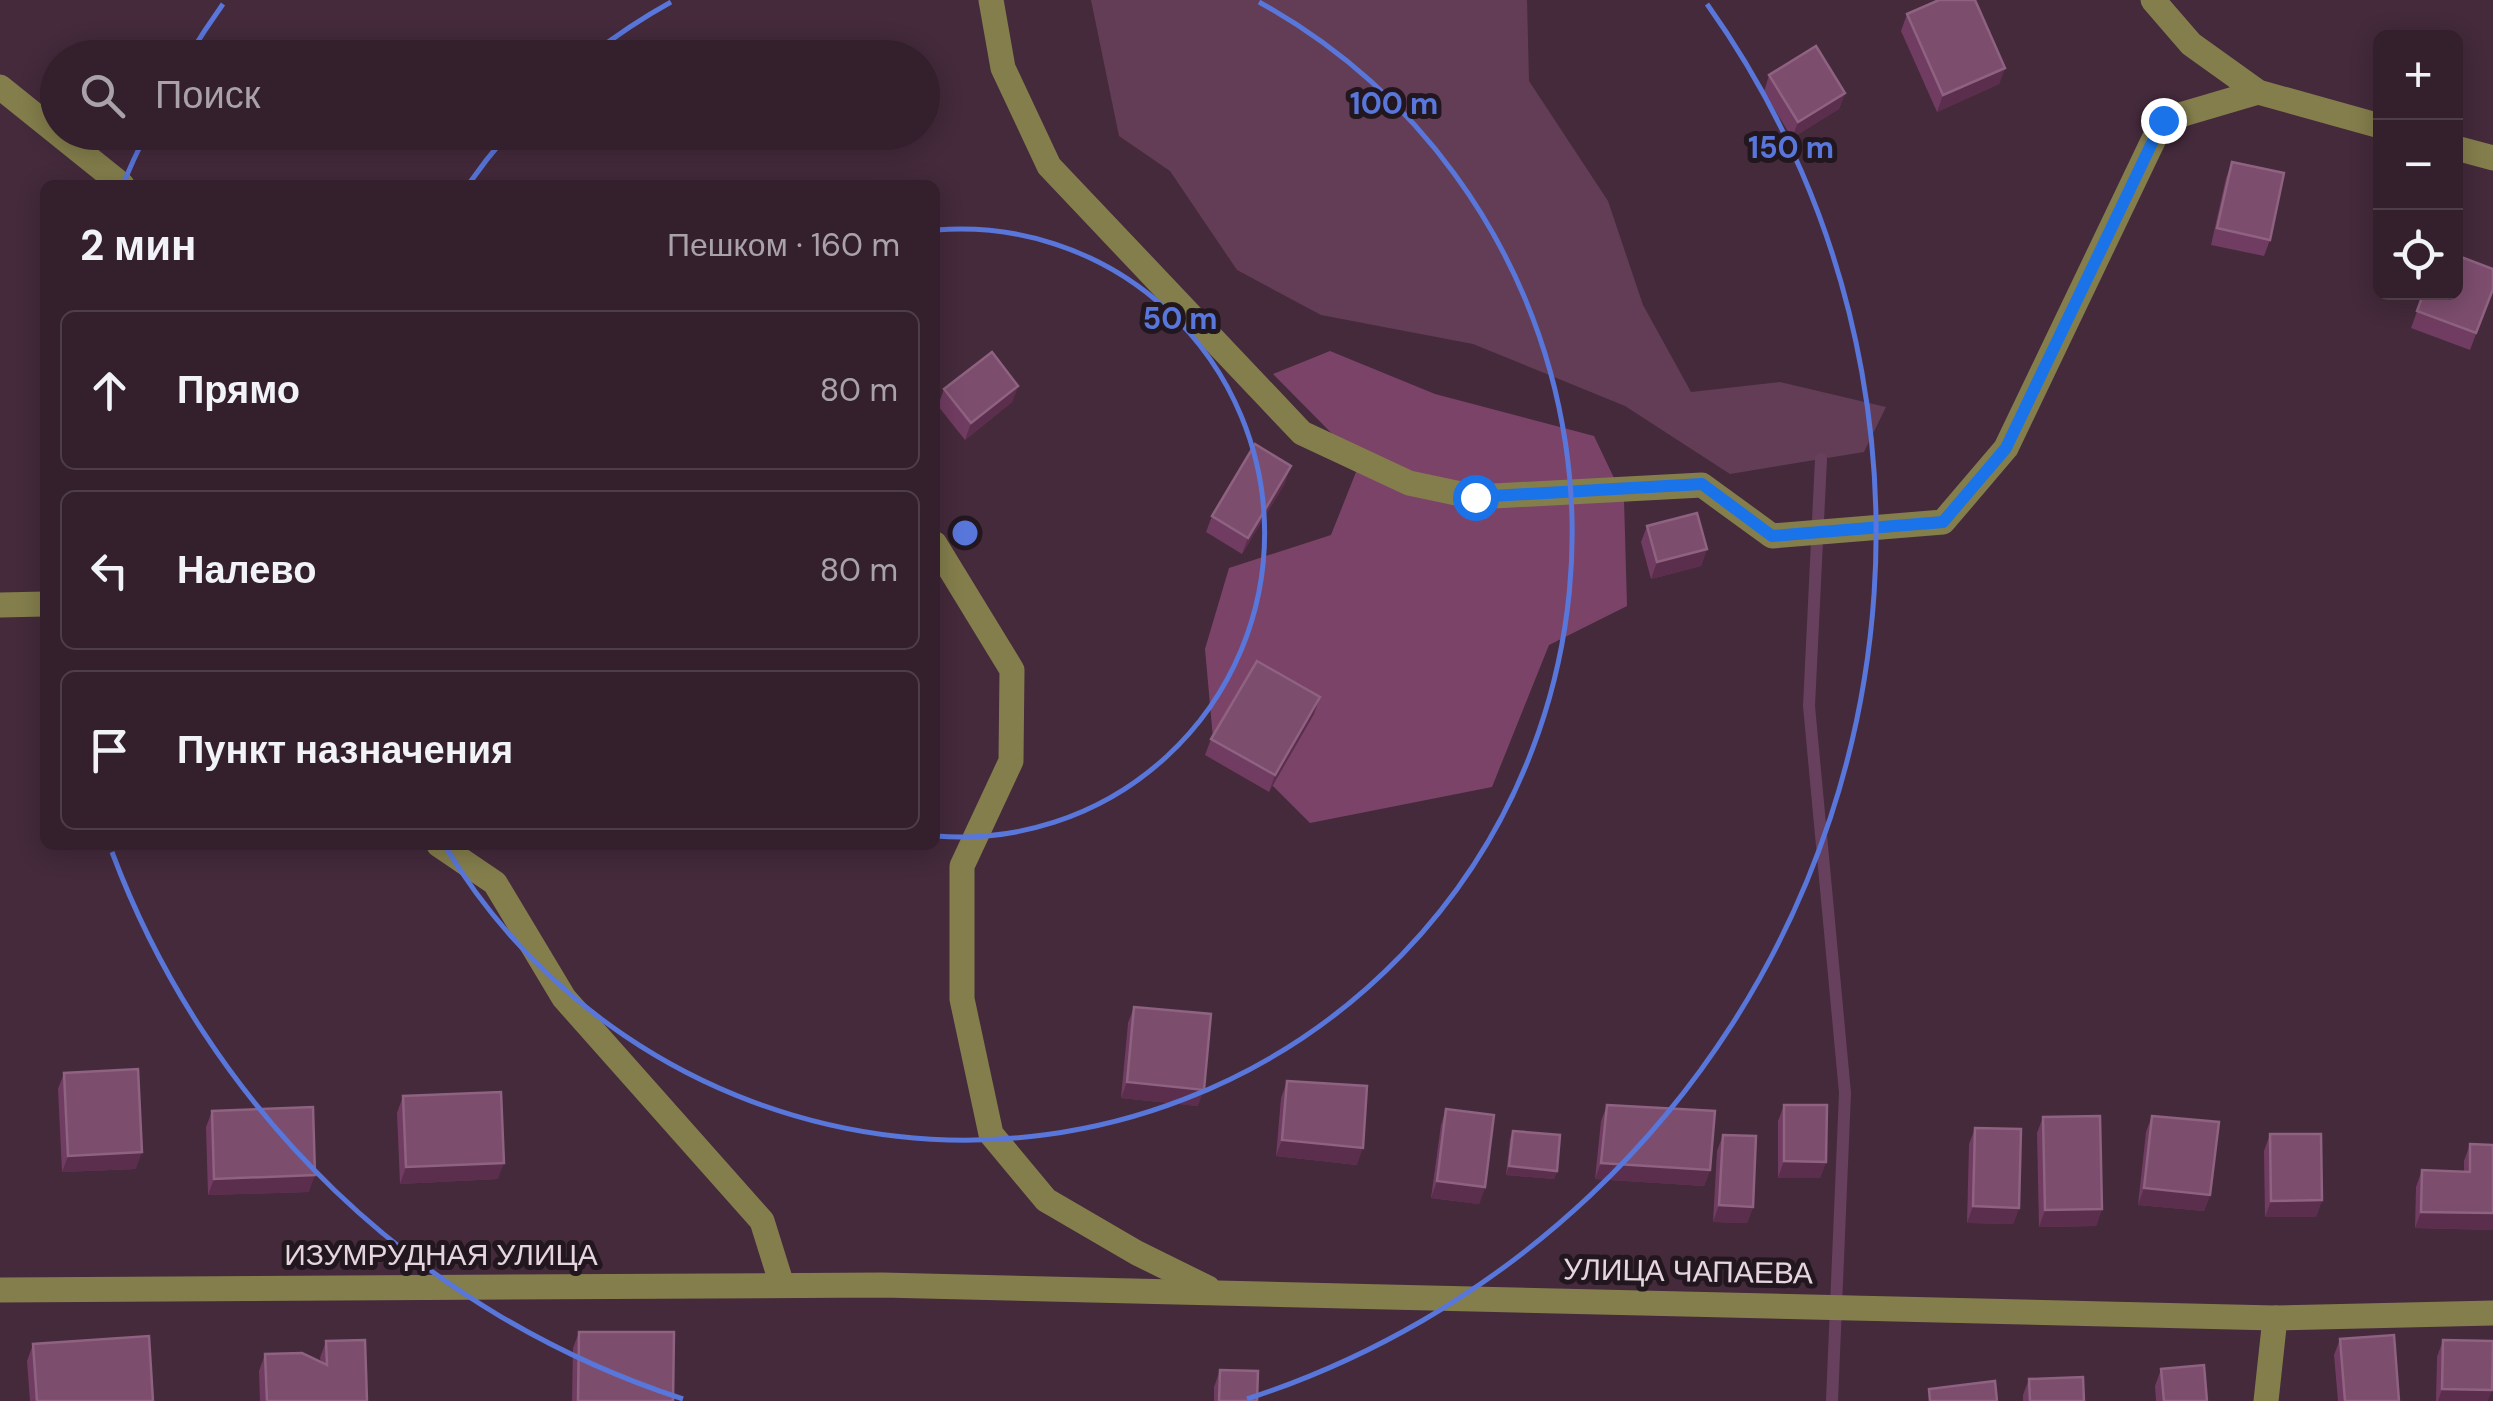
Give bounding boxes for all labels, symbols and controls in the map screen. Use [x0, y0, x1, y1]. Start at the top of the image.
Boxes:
map controls [2373, 30, 2463, 300]
button: + [2373, 30, 2463, 120]
search box [40, 40, 940, 150]
icon: search [75, 68, 130, 123]
text: Поиск [155, 70, 260, 120]
text: 100 m [1350, 84, 1438, 123]
route end [2141, 98, 2187, 144]
button: − [2373, 120, 2463, 210]
text: 150 m [1748, 128, 1834, 167]
button: locate [2373, 210, 2463, 300]
text: 2 мин [80, 218, 196, 273]
text: Пешком · 160 m [667, 224, 900, 266]
text: 50 m [1142, 299, 1218, 338]
icon: ahead [82, 363, 137, 418]
text: Прямо [177, 365, 300, 415]
text: 80 m [820, 369, 898, 411]
route start [1453, 475, 1499, 521]
centre of rings [947, 515, 983, 551]
icon: left [82, 543, 137, 598]
text: Налево [177, 545, 316, 595]
text: 80 m [820, 549, 898, 591]
icon: arrive [82, 723, 137, 778]
text: Пункт назначения [177, 725, 513, 775]
street label: ИЗУМРУДНАЯ УЛИЦА [284, 1235, 598, 1274]
street label: УЛИЦА ЧАПАЕВА [1563, 1249, 1813, 1293]

